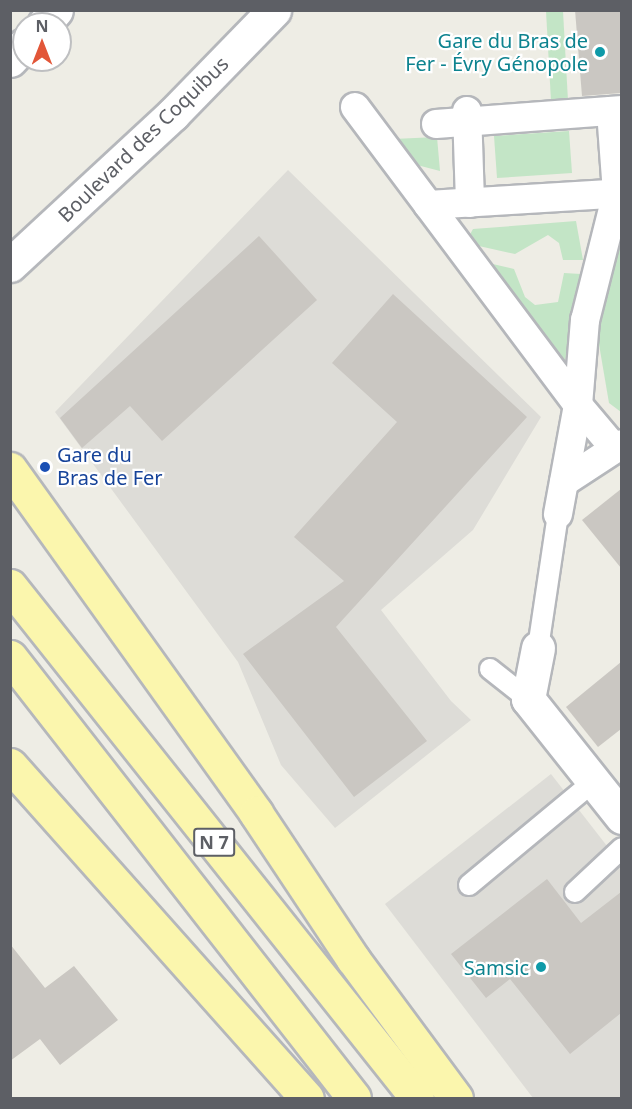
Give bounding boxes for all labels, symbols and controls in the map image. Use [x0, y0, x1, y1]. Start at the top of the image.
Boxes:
north arrow [12, 12, 72, 72]
text: N [35, 15, 49, 37]
place label: Gare du Bras de Fer - Évry Génopole [405, 28, 588, 75]
marker: Gare du Bras de Fer - Évry Génopole [593, 45, 607, 59]
street label: Boulevard des Coquibus [53, 51, 233, 227]
place label: Gare du Bras de Fer [57, 443, 163, 490]
marker: Gare du Bras de Fer [38, 460, 52, 474]
road number: N 7 [193, 827, 235, 857]
place label: Samsic [464, 955, 529, 979]
marker: Samsic [534, 960, 548, 974]

